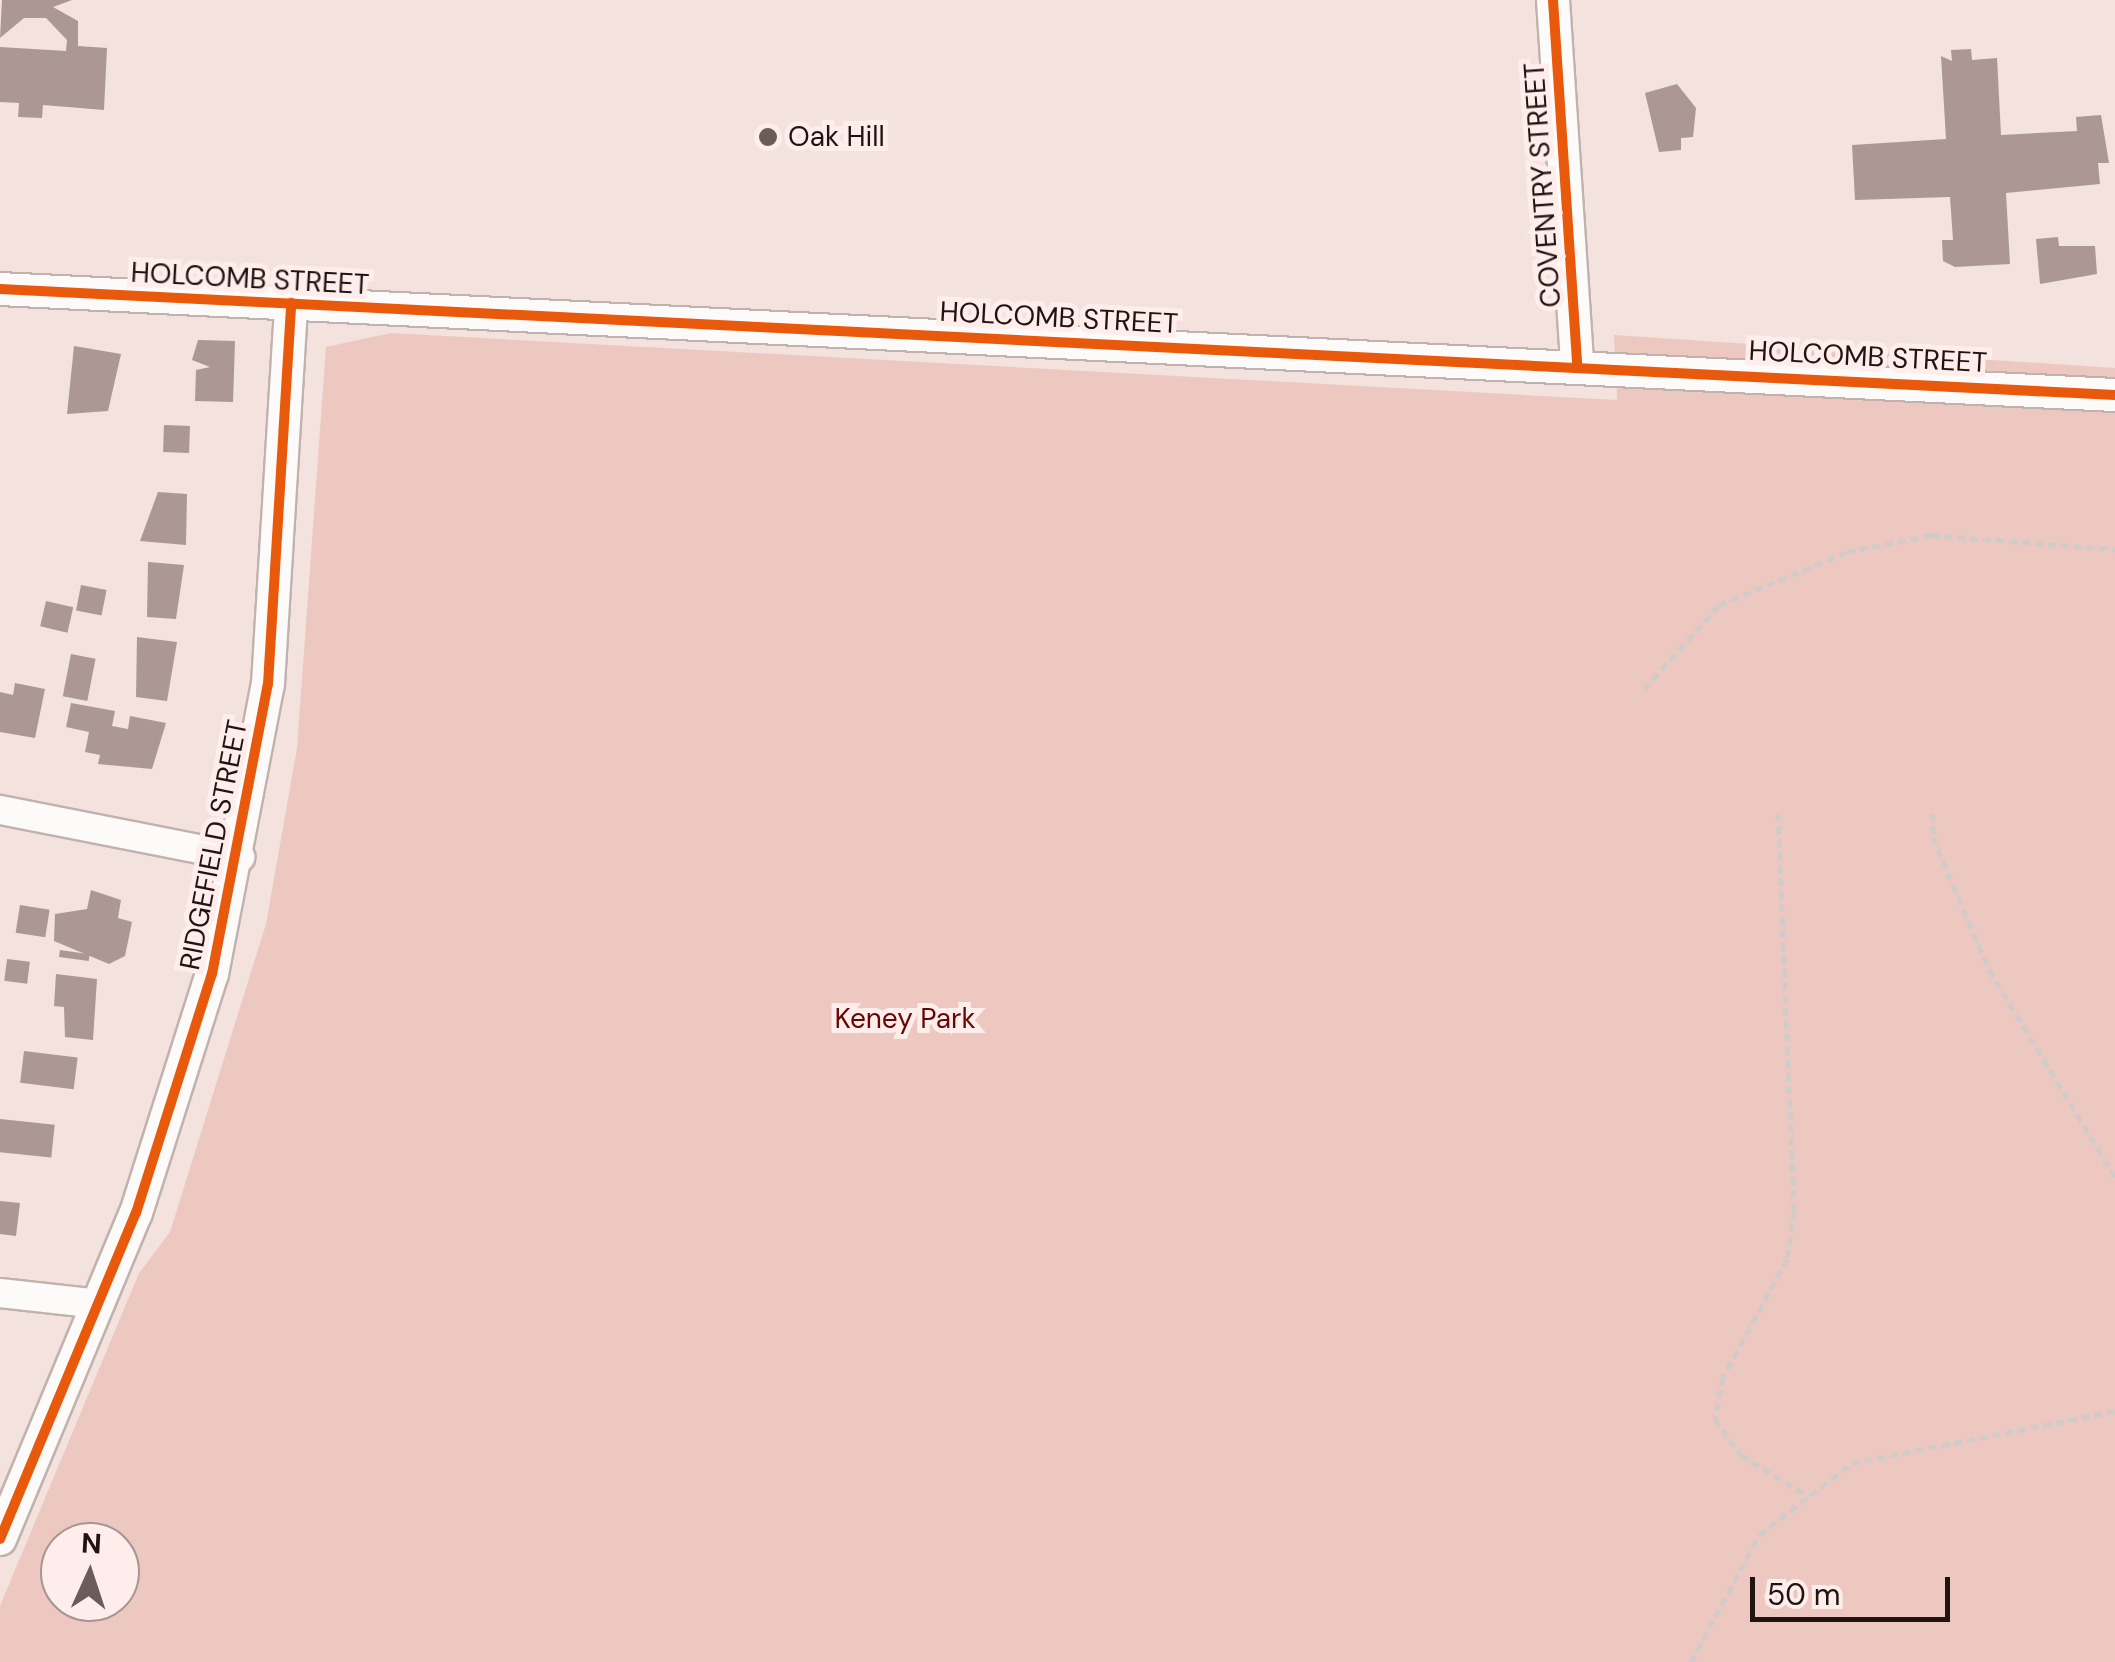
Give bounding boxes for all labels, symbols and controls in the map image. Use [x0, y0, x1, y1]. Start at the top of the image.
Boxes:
street label: COVENTRY STREET [1518, 61, 1568, 309]
place label: Oak Hill [788, 120, 885, 154]
marker: Oak Hill [757, 126, 779, 148]
street label: HOLCOMB STREET [130, 256, 370, 302]
street label: HOLCOMB STREET [939, 295, 1179, 341]
street label: HOLCOMB STREET [1748, 334, 1988, 380]
street label: RIDGEFIELD STREET [173, 717, 255, 973]
park label: Keney Park [834, 1002, 976, 1036]
north arrow [40, 1522, 140, 1622]
text: N [80, 1525, 103, 1563]
scale bar [1755, 1557, 1955, 1619]
text: 50 m [1767, 1575, 1841, 1614]

